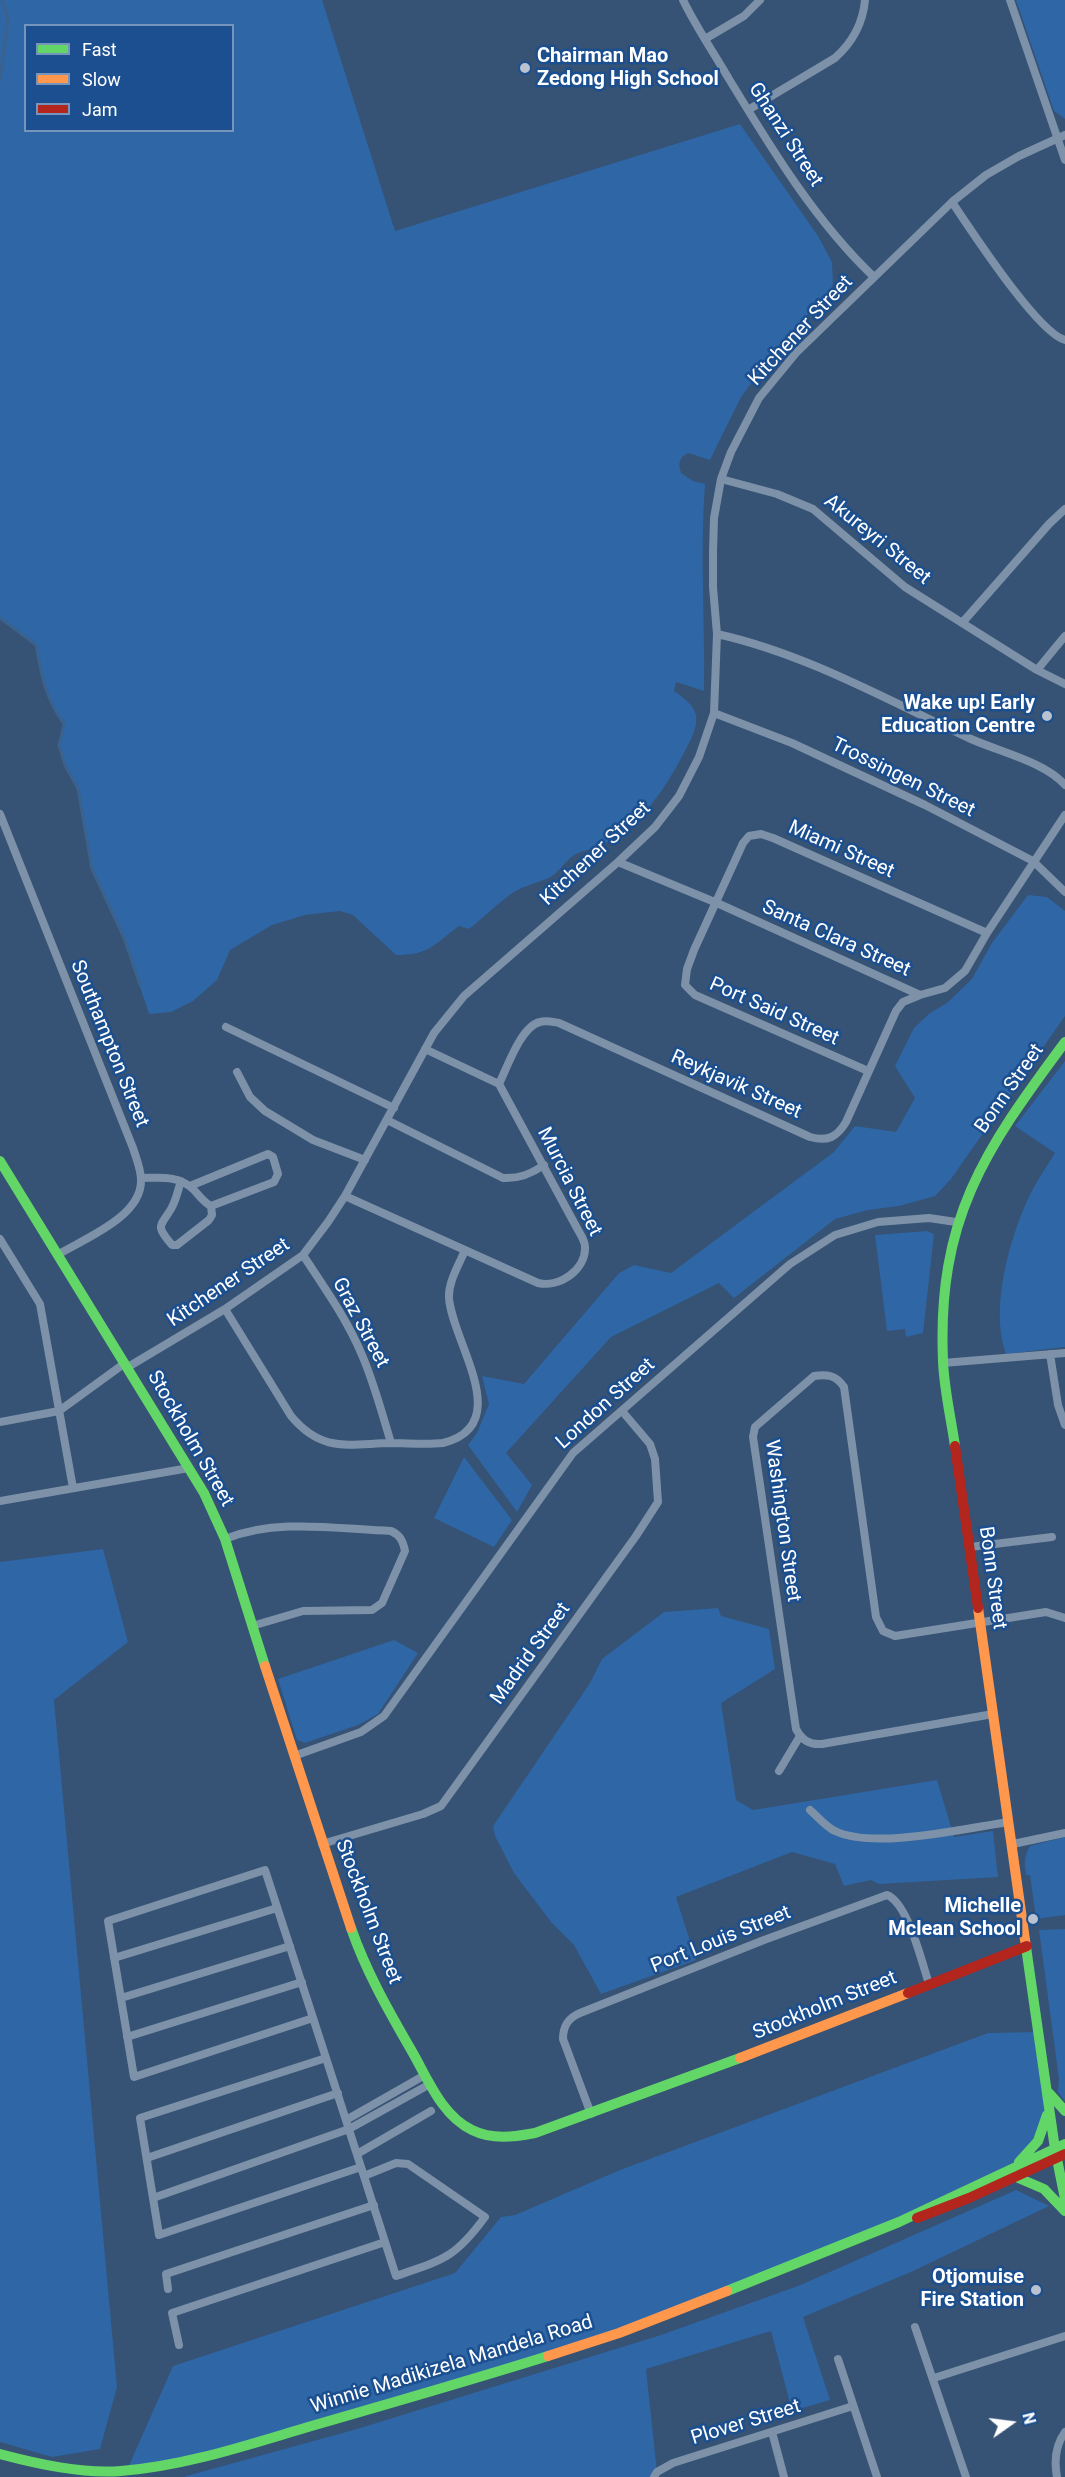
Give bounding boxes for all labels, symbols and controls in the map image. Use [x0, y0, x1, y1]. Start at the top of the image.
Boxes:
legend [24, 24, 234, 132]
text: Fast [82, 39, 117, 60]
place label: Chairman Mao Zedong High School [537, 45, 719, 92]
marker: Chairman Mao Zedong High School [518, 61, 532, 75]
text: Slow [82, 69, 121, 90]
street label: Ghanzi Street [743, 79, 827, 191]
text: Jam [82, 99, 118, 120]
street label: Kitchener Street [744, 271, 858, 391]
street label: Akureyri Street [819, 490, 935, 590]
place label: Wake up! Early Education Centre [881, 692, 1035, 739]
marker: Wake up! Early Education Centre [1040, 709, 1054, 723]
street label: Trossingen Street [827, 733, 979, 823]
street label: Kitchener Street [536, 797, 656, 911]
street label: Miami Street [784, 816, 898, 884]
street label: Santa Clara Street [758, 896, 914, 982]
street label: Southampton Street [65, 957, 153, 1131]
street label: Port Said Street [705, 973, 843, 1051]
street label: Bonn Street [970, 1040, 1050, 1138]
street label: Reykjavik Street [667, 1045, 805, 1125]
street label: Murcia Street [531, 1124, 607, 1240]
street label: Kitchener Street [163, 1233, 295, 1333]
street label: Graz Street [326, 1274, 394, 1372]
street label: London Street [552, 1353, 660, 1455]
street label: Stockholm Street [141, 1367, 239, 1511]
street label: Washington Street [759, 1438, 805, 1604]
street label: Bonn Street [973, 1525, 1011, 1631]
street label: Madrid Street [486, 1598, 576, 1710]
street label: Stockholm Street [329, 1836, 407, 1988]
place label: Michelle Mclean School [888, 1895, 1021, 1942]
street label: Port Louis Street [648, 1901, 794, 1979]
marker: Michelle Mclean School [1026, 1912, 1040, 1926]
street label: Stockholm Street [750, 1966, 900, 2046]
place label: Otjomuise Fire Station [920, 2266, 1024, 2313]
marker: Otjomuise Fire Station [1029, 2283, 1043, 2297]
street label: Winnie Madikizela Mandela Road [308, 2311, 596, 2419]
north arrow [981, 2393, 1041, 2453]
street label: Plover Street [688, 2395, 804, 2451]
text: N [1018, 2411, 1040, 2426]

